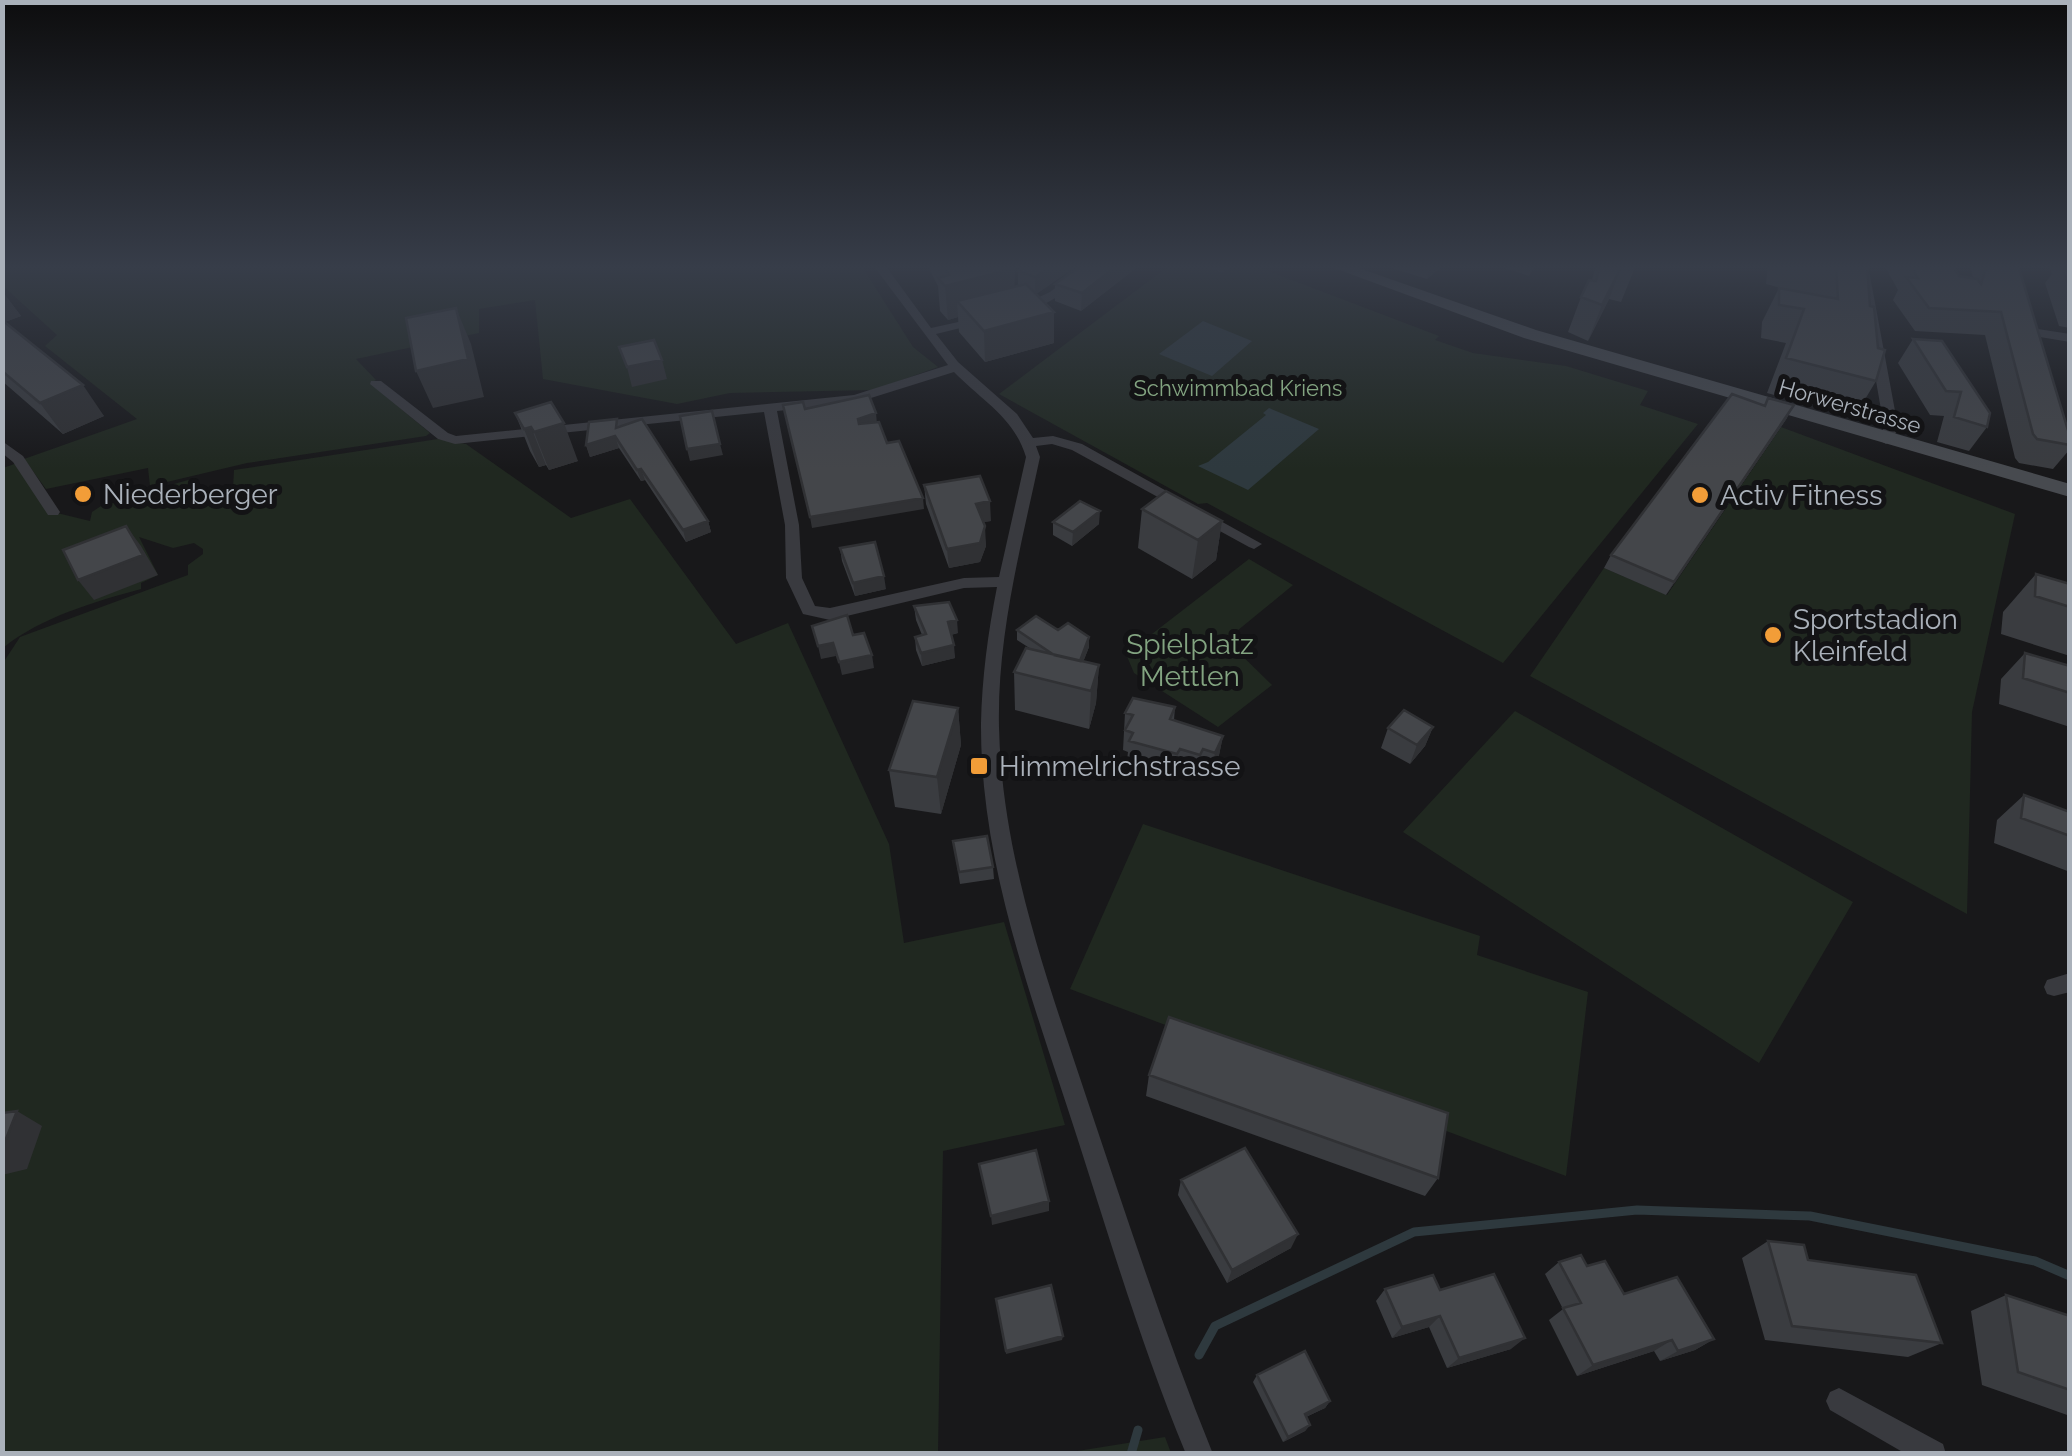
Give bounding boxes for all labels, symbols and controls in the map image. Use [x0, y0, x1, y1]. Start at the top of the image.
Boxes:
street label: Horwerstrasse [1776, 373, 1924, 439]
park label: Schwimmbad Kriens [1133, 375, 1343, 401]
place label: Niederberger [103, 478, 278, 511]
place label: Activ Fitness [1720, 479, 1882, 512]
marker: Niederberger [72, 483, 94, 505]
marker: Activ Fitness [1689, 484, 1711, 506]
place label: Sportstadion Kleinfeld [1793, 603, 1958, 668]
marker: Sportstadion Kleinfeld [1762, 624, 1784, 646]
park label: Spielplatz Mettlen [1126, 628, 1254, 693]
place label: Himmelrichstrasse [999, 750, 1240, 783]
marker: Himmelrichstrasse [968, 755, 990, 777]

